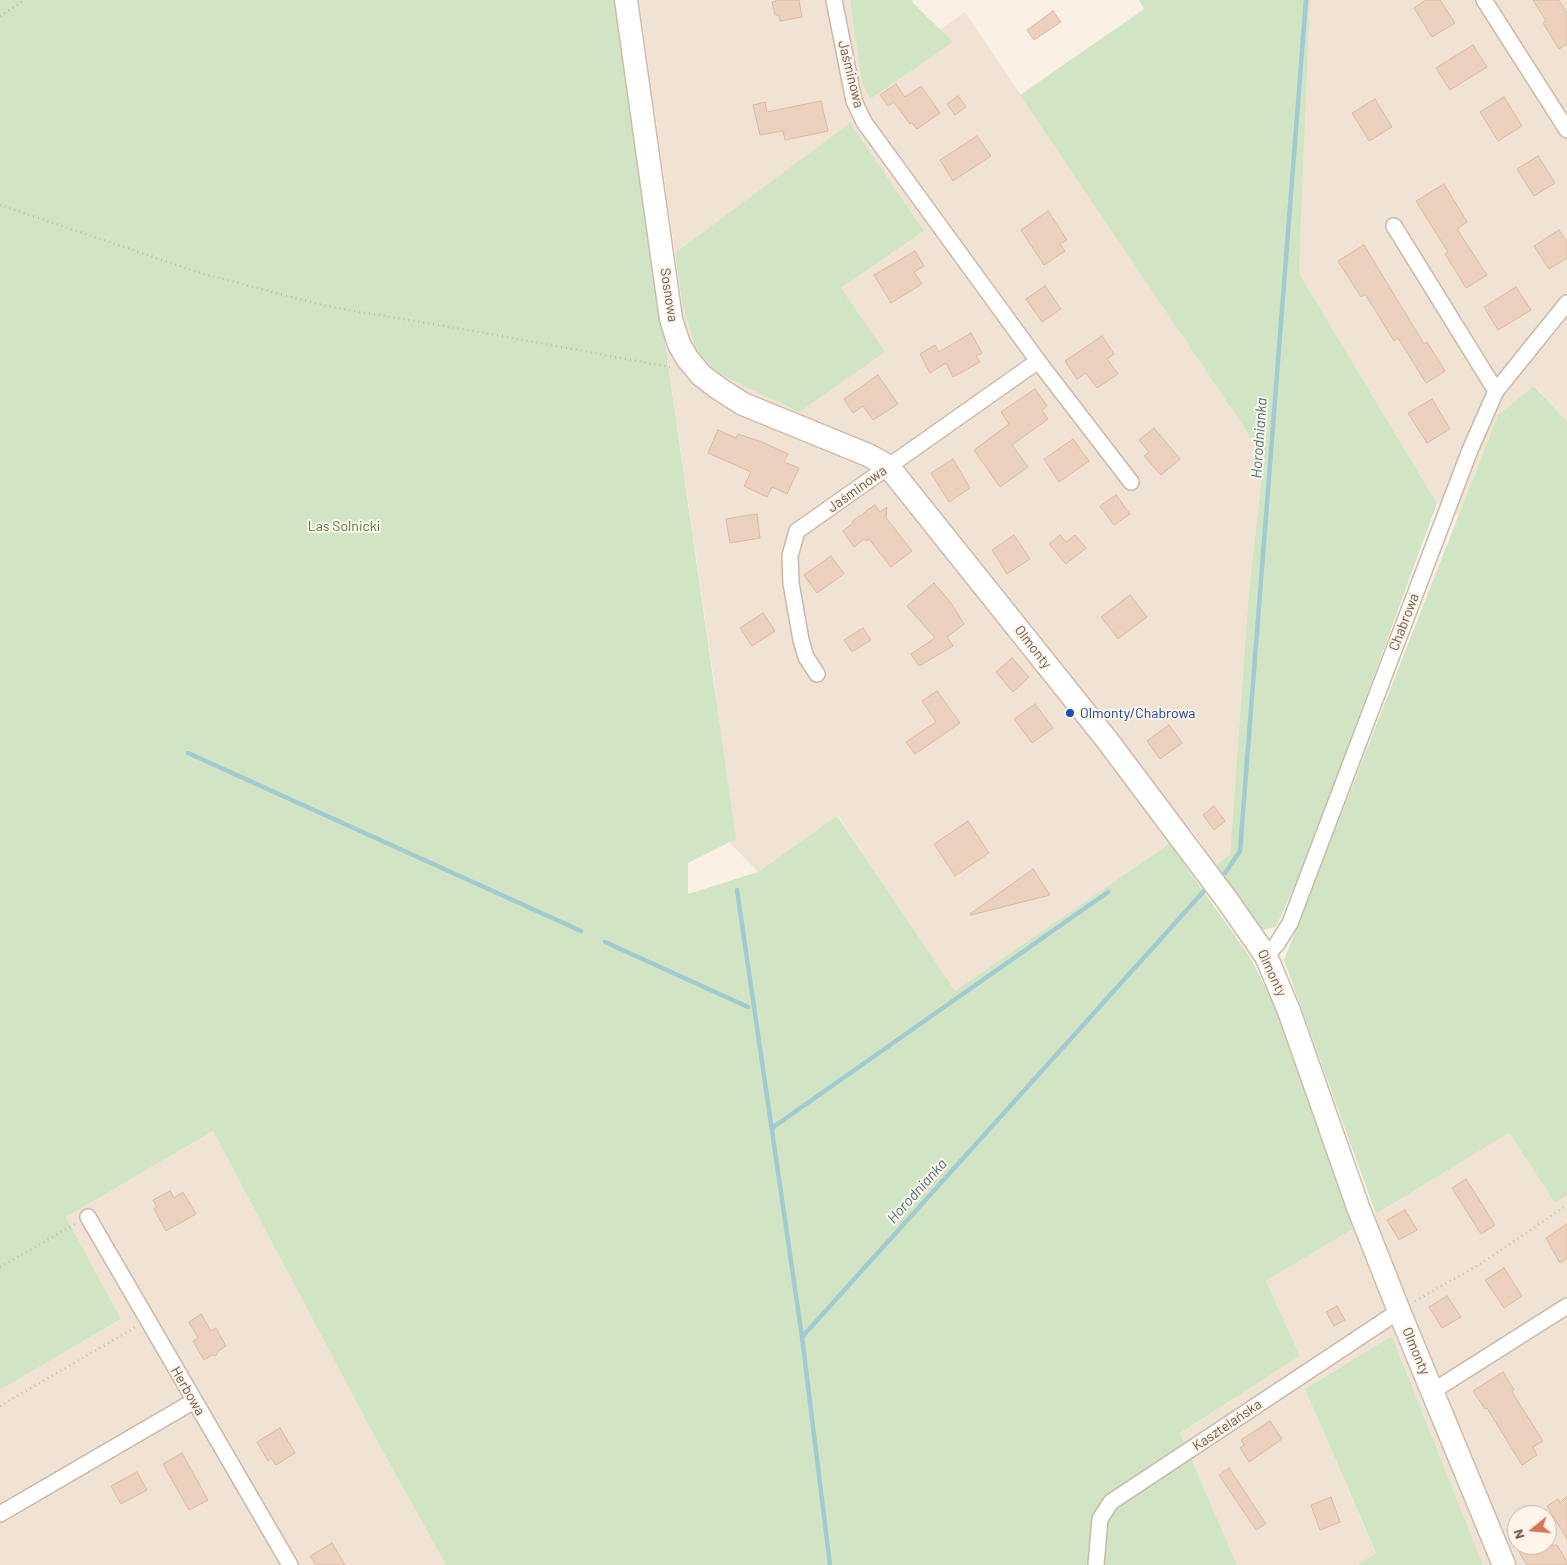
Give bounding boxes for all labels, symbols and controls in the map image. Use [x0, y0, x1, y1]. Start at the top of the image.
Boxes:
street label: Jaśminowa [834, 38, 868, 110]
street label: Sosnowa [656, 267, 682, 323]
water label: Horodnianka [1247, 397, 1271, 479]
street label: Jaśminowa [824, 462, 890, 516]
park label: Las Solnicki [308, 518, 380, 534]
street label: Chabrowa [1385, 591, 1423, 653]
street label: Olmonty [1011, 622, 1055, 672]
place label: Olmonty/Chabrowa [1080, 705, 1195, 721]
marker: Olmonty/Chabrowa [1064, 707, 1076, 719]
street label: Olmonty [1254, 947, 1290, 999]
water label: Horodnianka [883, 1155, 951, 1227]
street label: Olmonty [1398, 1325, 1434, 1377]
street label: Herbowa [167, 1364, 209, 1418]
street label: Kasztelańska [1189, 1396, 1265, 1454]
north arrow [1507, 1505, 1557, 1555]
text: N [1509, 1527, 1528, 1541]

